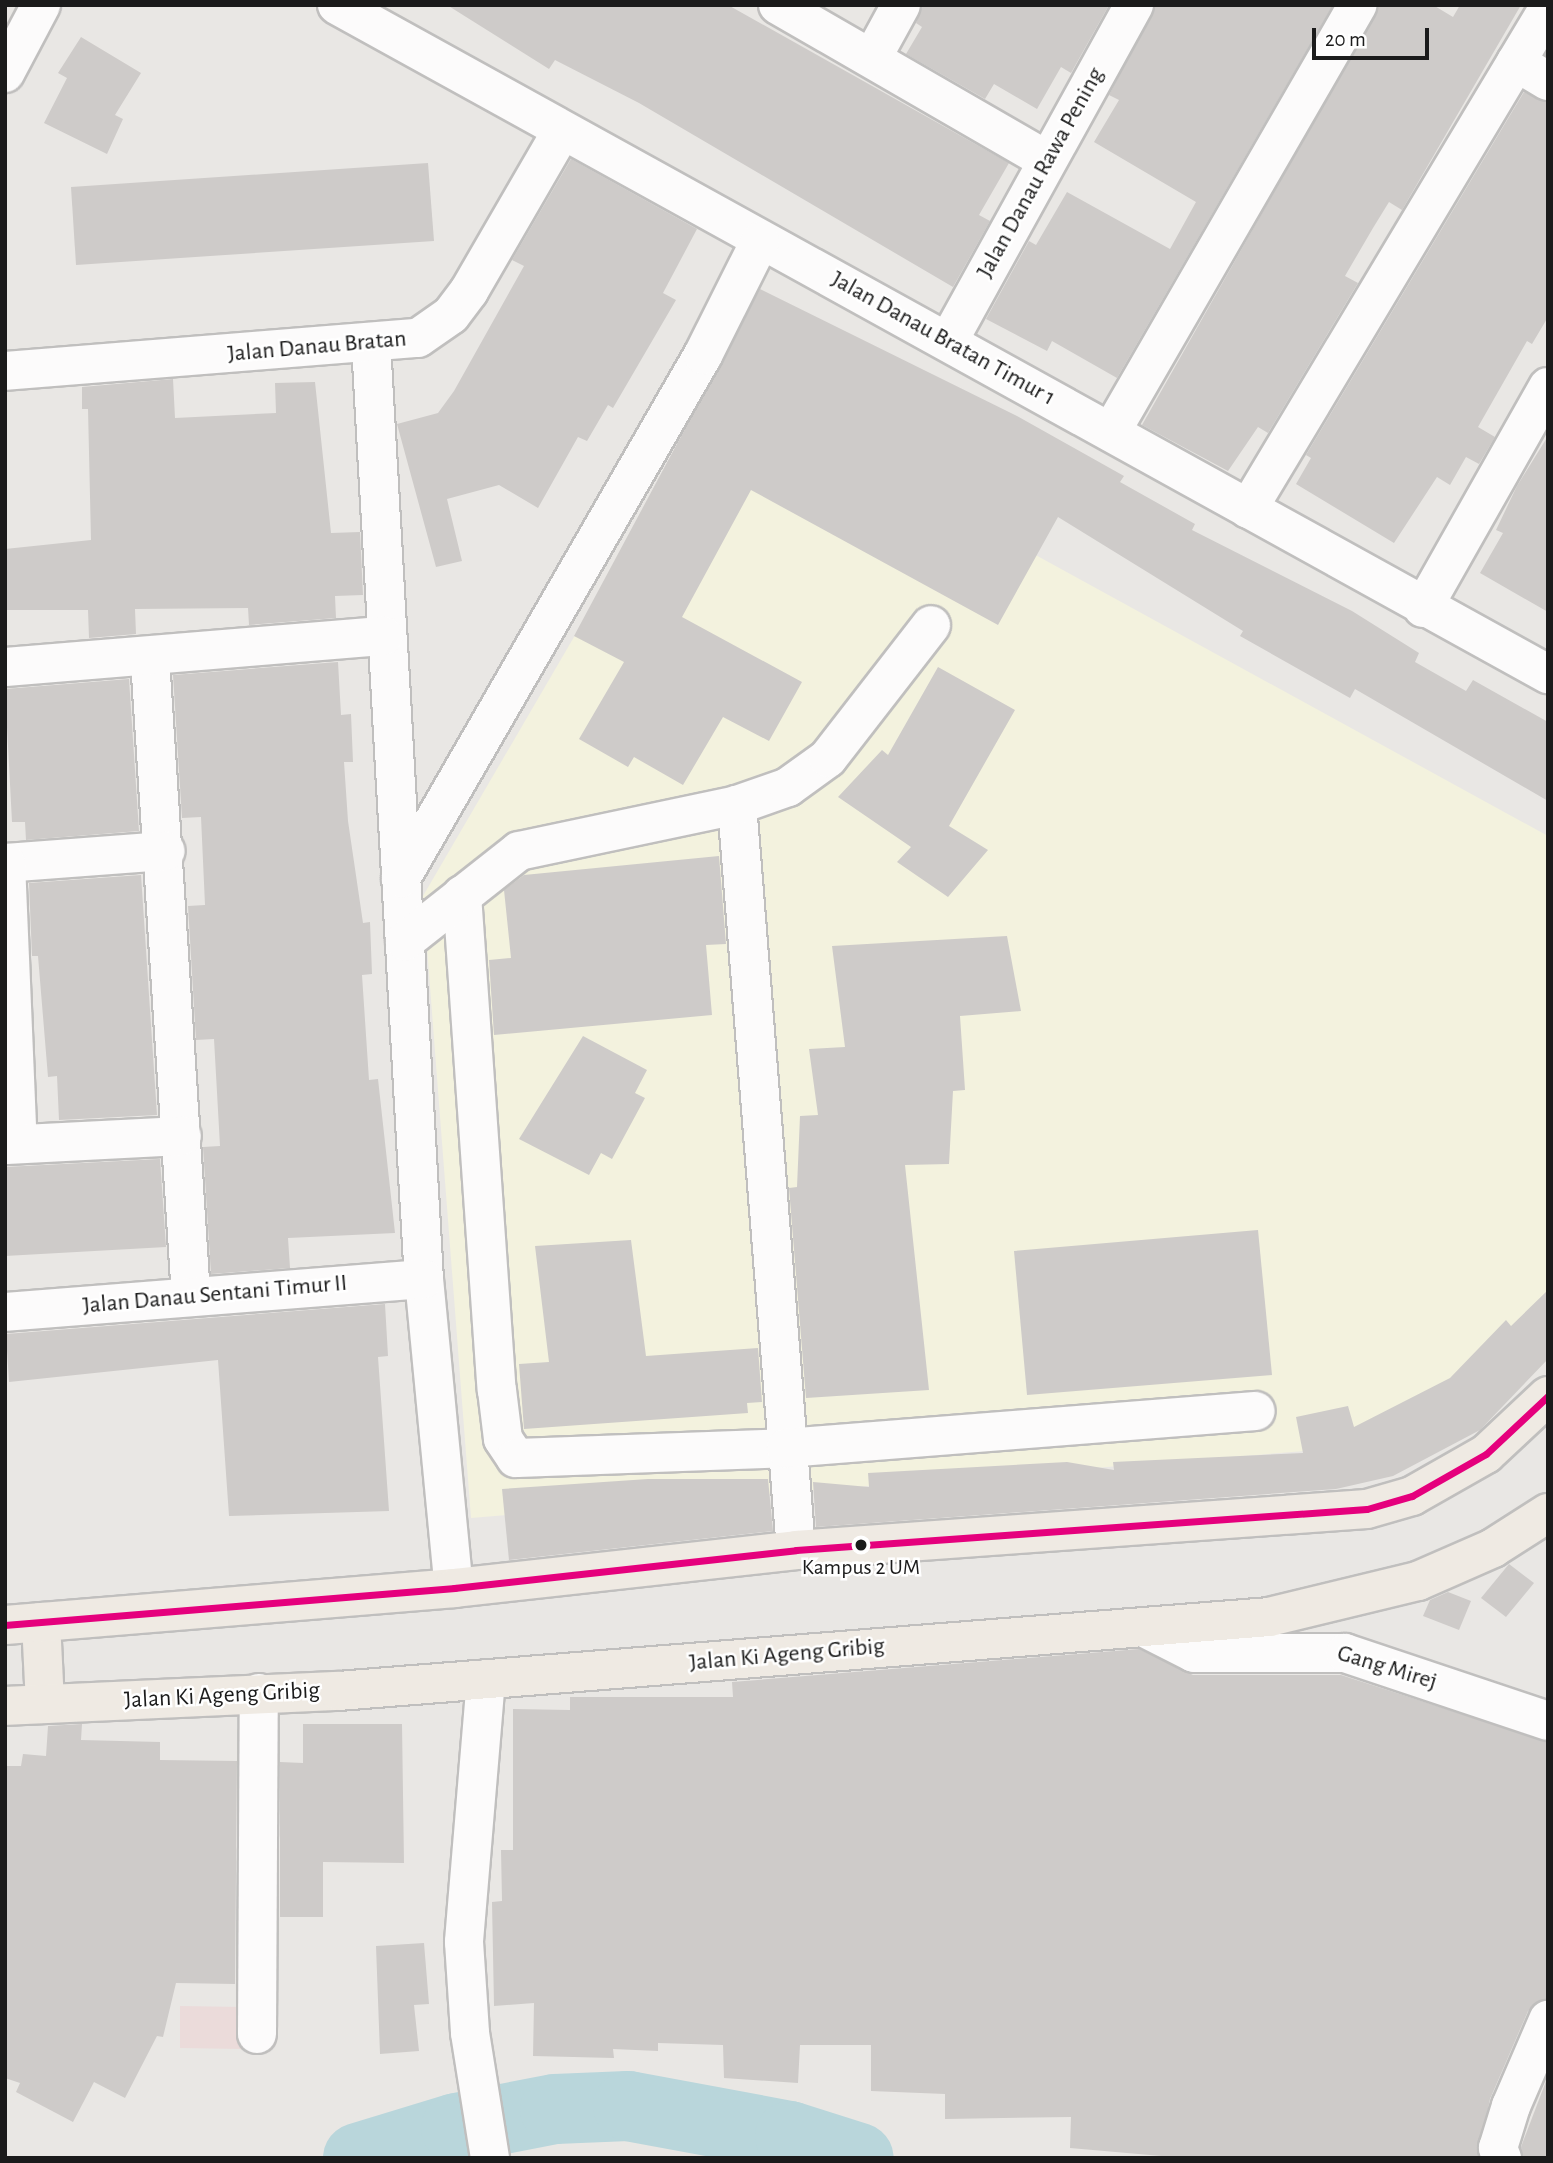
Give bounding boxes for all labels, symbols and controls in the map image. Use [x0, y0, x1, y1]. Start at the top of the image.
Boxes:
scale bar [1315, 14, 1432, 58]
text: 20 m [1325, 29, 1366, 50]
street label: Jalan Danau Rawa Pening [971, 63, 1111, 283]
street label: Jalan Danau Bratan Timur 1 [826, 265, 1060, 413]
street label: Jalan Danau Bratan [226, 325, 408, 369]
street label: Jalan Danau Sentani Timur II [82, 1269, 348, 1321]
marker: Kampus 2 UM [854, 1538, 868, 1552]
place label: Kampus 2 UM [802, 1555, 920, 1581]
street label: Jalan Ki Ageng Gribig [688, 1632, 886, 1678]
street label: Gang Mirej [1334, 1639, 1440, 1697]
street label: Jalan Ki Ageng Gribig [123, 1676, 321, 1716]

